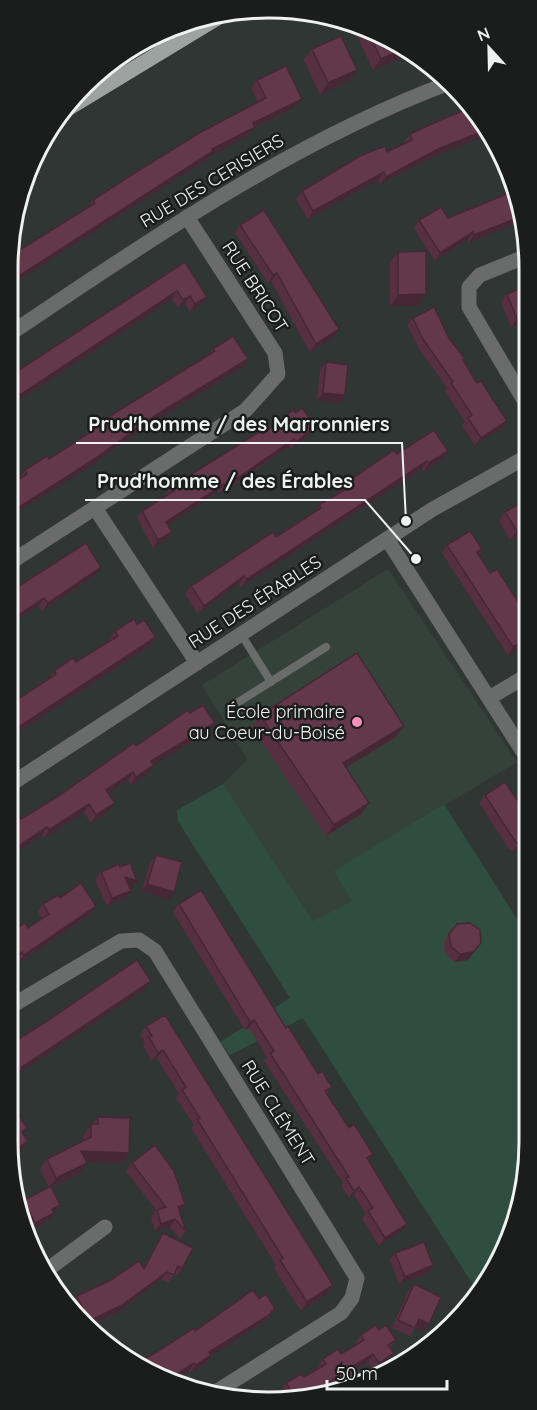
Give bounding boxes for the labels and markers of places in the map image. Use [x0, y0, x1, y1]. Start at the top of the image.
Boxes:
callout: Prud'homme / des Marronniers [76, 405, 402, 443]
callout: Prud'homme / des Érables [85, 462, 365, 500]
place label: École primaire au Coeur‑du‑Boisé [189, 700, 345, 744]
marker: École primaire au Coeur‑du‑Boisé [350, 715, 364, 729]

